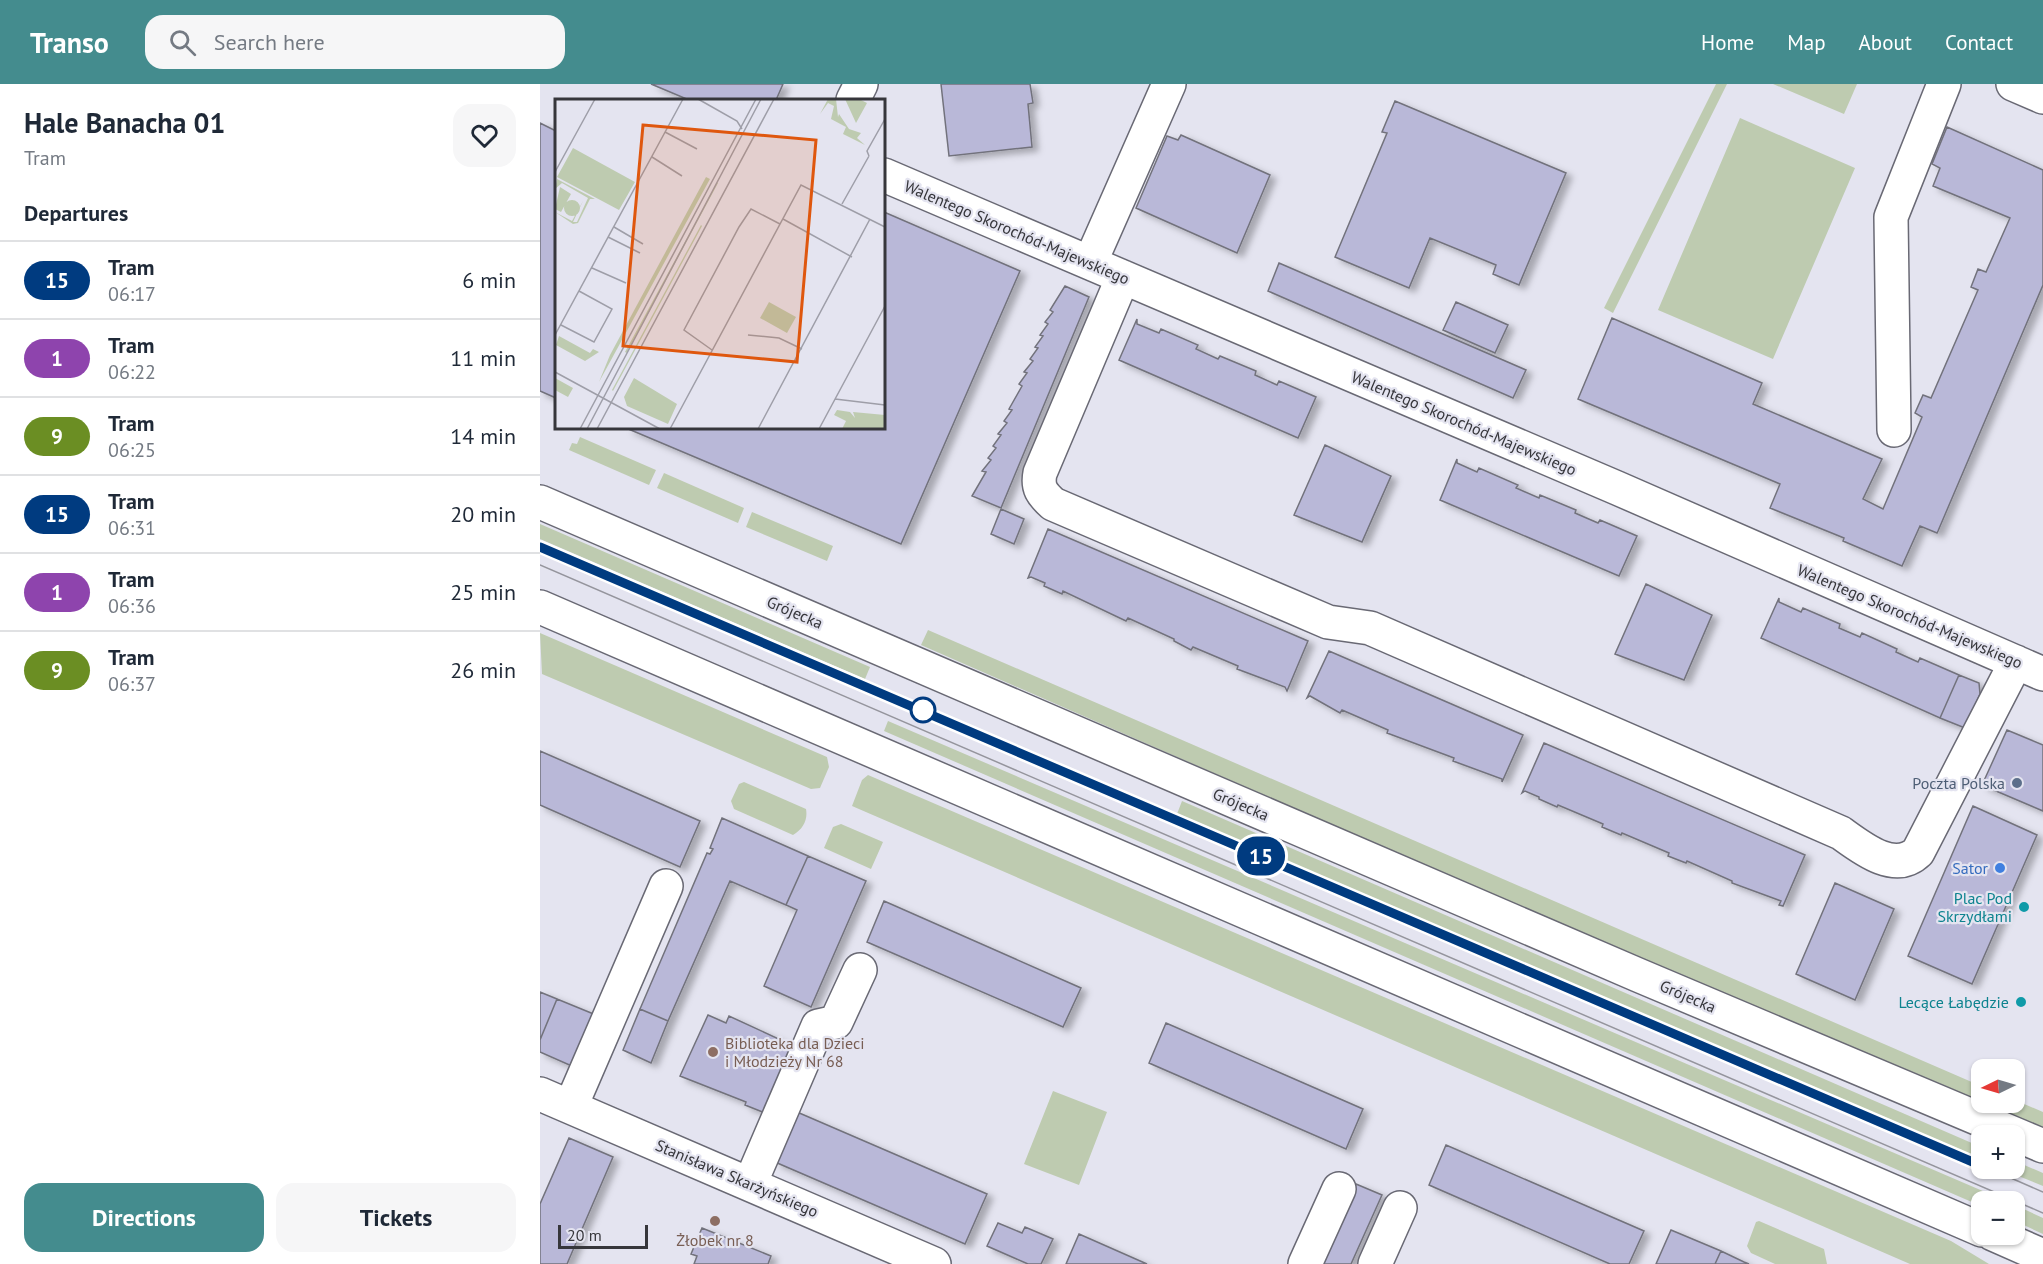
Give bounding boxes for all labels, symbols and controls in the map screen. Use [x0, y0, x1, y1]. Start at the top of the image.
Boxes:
search box [145, 15, 565, 69]
text: Transo [30, 24, 109, 61]
icon: search [166, 26, 199, 59]
text: Search here [214, 28, 325, 56]
text: Home [1701, 29, 1754, 56]
text: Map [1787, 29, 1826, 56]
text: About [1859, 29, 1912, 56]
text: Contact [1945, 29, 2013, 56]
inset map [555, 99, 885, 429]
text: Hale Banacha 01 [24, 104, 225, 141]
button: heart [453, 104, 516, 167]
text: Tram [24, 145, 66, 171]
street label: Walentego Skorochód-Majewskiego [901, 175, 1133, 289]
text: Departures [24, 199, 128, 227]
text: Tram [108, 253, 155, 281]
text: 6 min [462, 266, 516, 294]
text: 15 [45, 267, 69, 294]
text: 06:17 [108, 281, 156, 307]
text: Tram [108, 331, 155, 359]
text: 11 min [450, 344, 516, 372]
text: 1 [51, 345, 63, 372]
text: 06:22 [108, 359, 156, 385]
street label: Walentego Skorochód-Majewskiego [1348, 366, 1580, 480]
text: Tram [108, 409, 155, 437]
text: 14 min [450, 422, 516, 450]
text: 9 [51, 423, 63, 450]
text: 06:25 [108, 437, 156, 463]
text: Tram [108, 487, 155, 515]
text: 20 min [450, 500, 516, 528]
text: 15 [45, 501, 69, 528]
text: 06:31 [108, 515, 156, 541]
street label: Walentego Skorochód-Majewskiego [1794, 559, 2026, 673]
text: Tram [108, 565, 155, 593]
text: 25 min [450, 578, 516, 606]
text: 1 [51, 579, 63, 606]
street label: Grójecka [764, 591, 826, 633]
text: 06:36 [108, 593, 156, 619]
text: Tram [108, 643, 155, 671]
text: 26 min [450, 656, 516, 684]
text: 9 [51, 657, 63, 684]
text: 06:37 [108, 671, 156, 697]
unlabelled marker [910, 697, 936, 723]
place label: Poczta Polska [1912, 773, 2005, 793]
marker: Poczta Polska [2010, 776, 2024, 790]
street label: Grójecka [1210, 783, 1272, 825]
line badge: 15 [1234, 836, 1288, 876]
text: 15 [1249, 843, 1273, 870]
place label: Sator [1952, 858, 1989, 878]
marker: Sator [1993, 861, 2007, 875]
place label: Plac Pod Skrzydłami [1937, 888, 2012, 926]
marker: Plac Pod Skrzydłami [2017, 900, 2031, 914]
street label: Grójecka [1657, 975, 1719, 1017]
place label: Lecące Łabędzie [1898, 992, 2009, 1012]
marker: Lecące Łabędzie [2014, 995, 2028, 1009]
place label: Biblioteka dla Dzieci i Młodzieży Nr 68 [725, 1033, 865, 1071]
marker: Biblioteka dla Dzieci i Młodzieży Nr 68 [706, 1045, 720, 1059]
north arrow [1971, 1059, 2025, 1113]
map controls [1971, 1059, 2025, 1245]
button: + [1971, 1125, 2025, 1179]
street label: Stanisława Skarżyńskiego [653, 1135, 821, 1221]
button: Directions [24, 1183, 264, 1252]
button: Tickets [276, 1183, 516, 1252]
button: − [1971, 1191, 2025, 1245]
marker: Żłobek nr 8 [708, 1214, 722, 1228]
scale bar [558, 1222, 648, 1250]
text: 20 m [567, 1225, 602, 1245]
place label: Żłobek nr 8 [676, 1230, 754, 1250]

